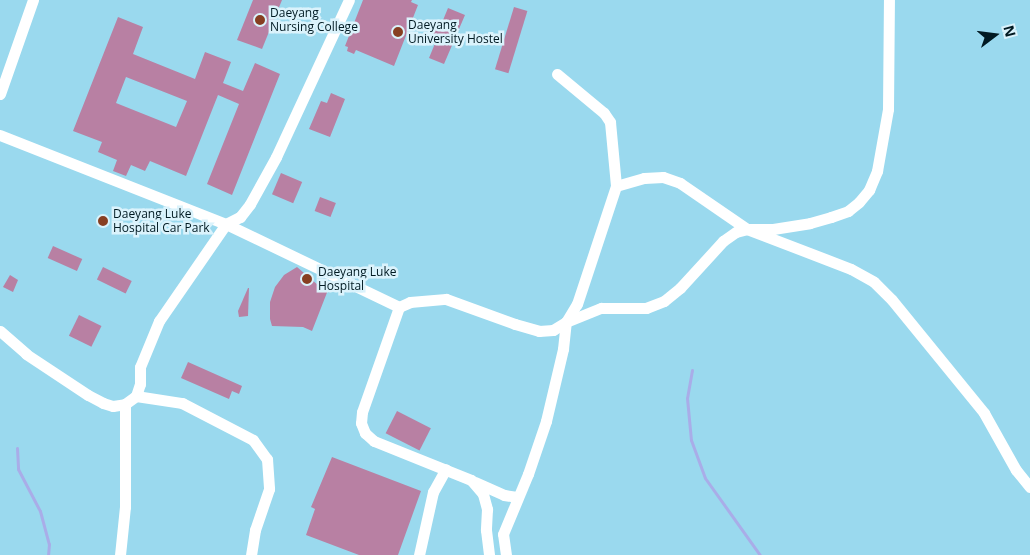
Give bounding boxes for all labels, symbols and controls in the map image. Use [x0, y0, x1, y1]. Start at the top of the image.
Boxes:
place label: Daeyang Nursing College [270, 6, 358, 34]
north arrow [970, 10, 1020, 60]
marker: Daeyang Nursing College [254, 14, 266, 26]
place label: Daeyang University Hostel [408, 18, 503, 46]
text: N [999, 23, 1021, 39]
marker: Daeyang University Hostel [392, 26, 404, 38]
place label: Daeyang Luke Hospital Car Park [113, 207, 210, 235]
marker: Daeyang Luke Hospital Car Park [97, 215, 109, 227]
place label: Daeyang Luke Hospital [318, 265, 396, 293]
marker: Daeyang Luke Hospital [300, 272, 314, 286]

